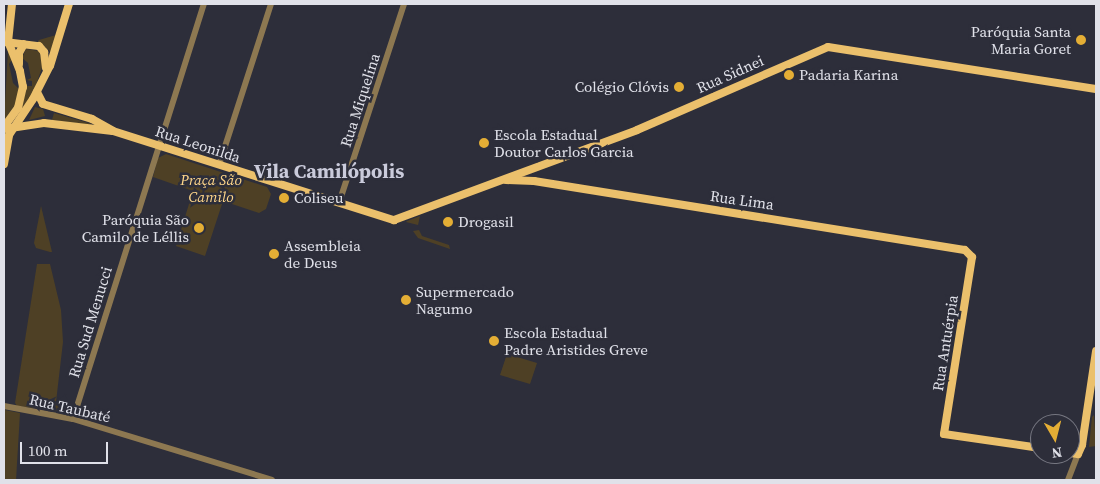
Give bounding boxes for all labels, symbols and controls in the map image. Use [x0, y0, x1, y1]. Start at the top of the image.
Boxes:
place label: Paróquia Santa Maria Goret [971, 22, 1071, 57]
marker: Paróquia Santa Maria Goret [1075, 34, 1087, 46]
street label: Rua Miquelina [336, 51, 384, 149]
street label: Rua Sidnei [694, 51, 766, 97]
place label: Padaria Karina [799, 66, 898, 84]
marker: Padaria Karina [783, 69, 795, 81]
place label: Colégio Clóvis [575, 78, 669, 96]
marker: Colégio Clóvis [673, 81, 685, 93]
street label: Rua Leonilda [153, 122, 243, 166]
place label: Escola Estadual Doutor Carlos Garcia [494, 125, 634, 160]
marker: Escola Estadual Doutor Carlos Garcia [478, 137, 490, 149]
district label: Vila Camilópolis [254, 159, 404, 183]
park label: Praça São Camilo [180, 170, 242, 205]
street label: Rua Lima [709, 187, 775, 213]
place label: Coliseu [294, 189, 343, 207]
marker: Coliseu [278, 192, 290, 204]
place label: Paróquia São Camilo de Léllis [82, 210, 189, 245]
place label: Drogasil [458, 213, 514, 231]
marker: Drogasil [442, 216, 454, 228]
marker: Paróquia São Camilo de Léllis [193, 222, 205, 234]
place label: Assembleia de Deus [284, 236, 361, 271]
marker: Assembleia de Deus [268, 248, 280, 260]
street label: Rua Sud Menucci [65, 264, 115, 380]
place label: Supermercado Nagumo [416, 282, 514, 317]
marker: Supermercado Nagumo [400, 294, 412, 306]
street label: Rua Antuérpia [929, 294, 961, 392]
place label: Escola Estadual Padre Aristides Greve [504, 323, 648, 358]
marker: Escola Estadual Padre Aristides Greve [488, 335, 500, 347]
street label: Rua Taubaté [27, 390, 113, 426]
north arrow [1030, 414, 1080, 464]
scale bar [22, 432, 110, 464]
text: 100 m [28, 440, 68, 461]
text: N [1051, 442, 1063, 463]

